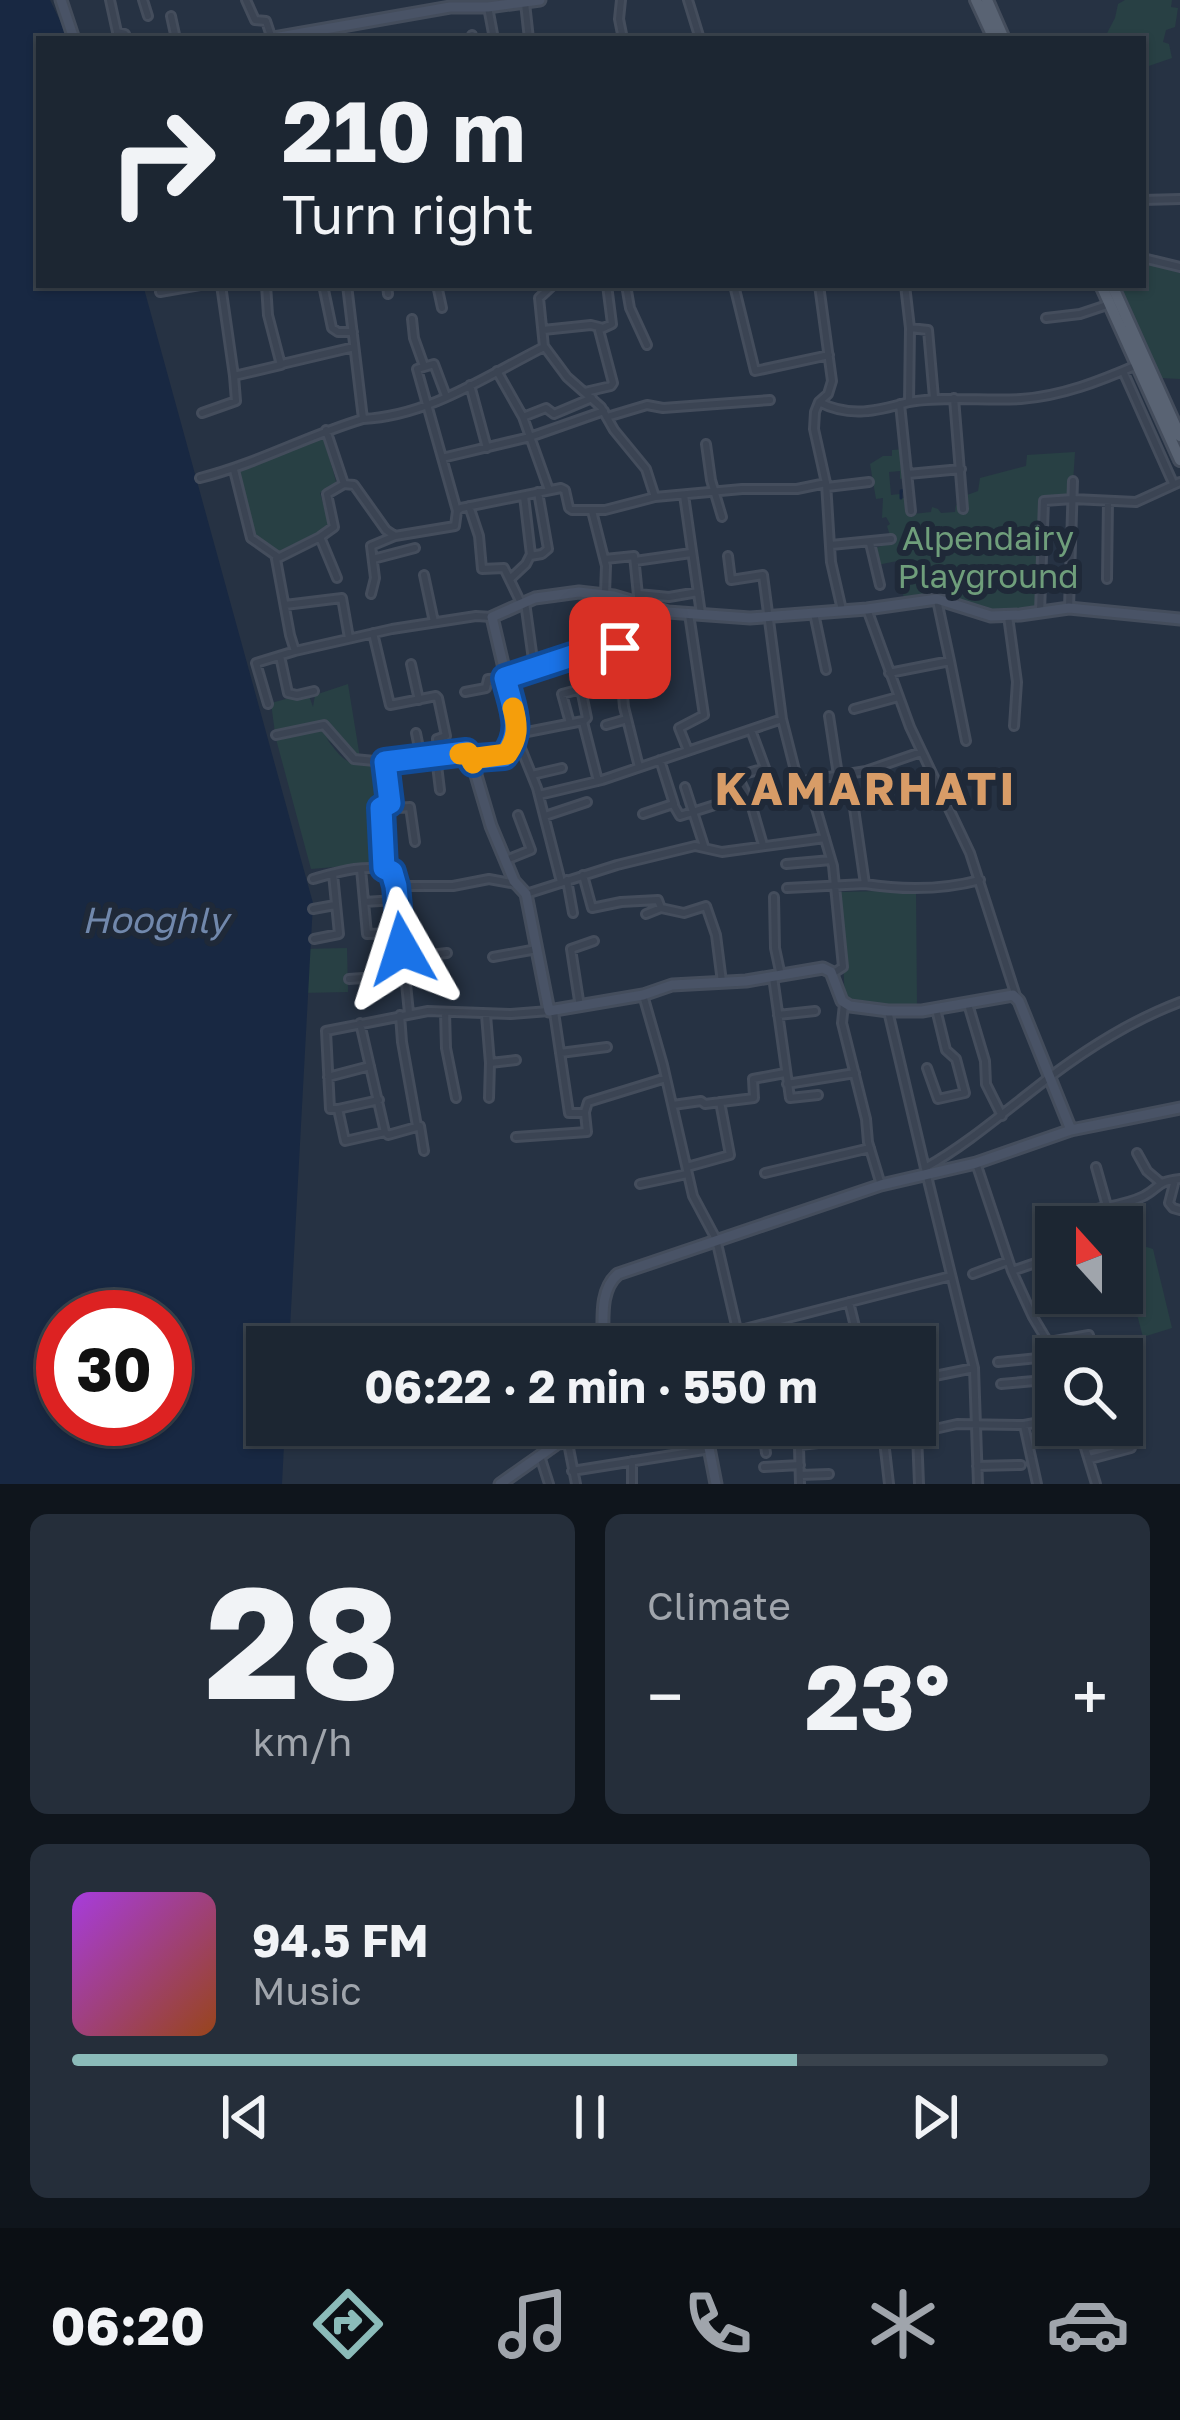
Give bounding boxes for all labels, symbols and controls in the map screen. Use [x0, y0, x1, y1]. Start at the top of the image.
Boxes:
text: 210 m [282, 80, 526, 180]
icon: right [84, 84, 240, 240]
text: Turn right [282, 181, 534, 246]
park label: Alpendairy Playground [897, 518, 1079, 595]
pin [569, 597, 671, 699]
icon: arrive [587, 615, 653, 681]
district label: KAMARHATI [714, 761, 1018, 815]
position arrow [339, 886, 465, 1012]
water label: Hooghly [82, 898, 233, 941]
north arrow [1035, 1206, 1143, 1314]
map controls [1035, 1206, 1143, 1446]
speed limit sign: 30 [36, 1290, 192, 1446]
button: search [1035, 1338, 1143, 1446]
text: 06:22 · 2 min · 550 m [364, 1359, 818, 1413]
text: 28 [205, 1546, 400, 1733]
text: Climate [647, 1582, 791, 1629]
text: 23° [805, 1642, 950, 1750]
text: − [647, 1656, 683, 1736]
text: + [1072, 1656, 1108, 1736]
text: km/h [253, 1718, 352, 1765]
text: 94.5 FM [252, 1913, 429, 1967]
text: Music [252, 1967, 362, 2014]
icon: previous [212, 2084, 278, 2150]
icon: pause [557, 2084, 623, 2150]
icon: next [902, 2084, 968, 2150]
icon: directions [306, 2282, 390, 2366]
icon: music [491, 2282, 575, 2366]
icon: phone [676, 2282, 760, 2366]
icon: climate [861, 2282, 945, 2366]
icon: car [1046, 2282, 1130, 2366]
text: 06:20 [50, 2292, 205, 2357]

